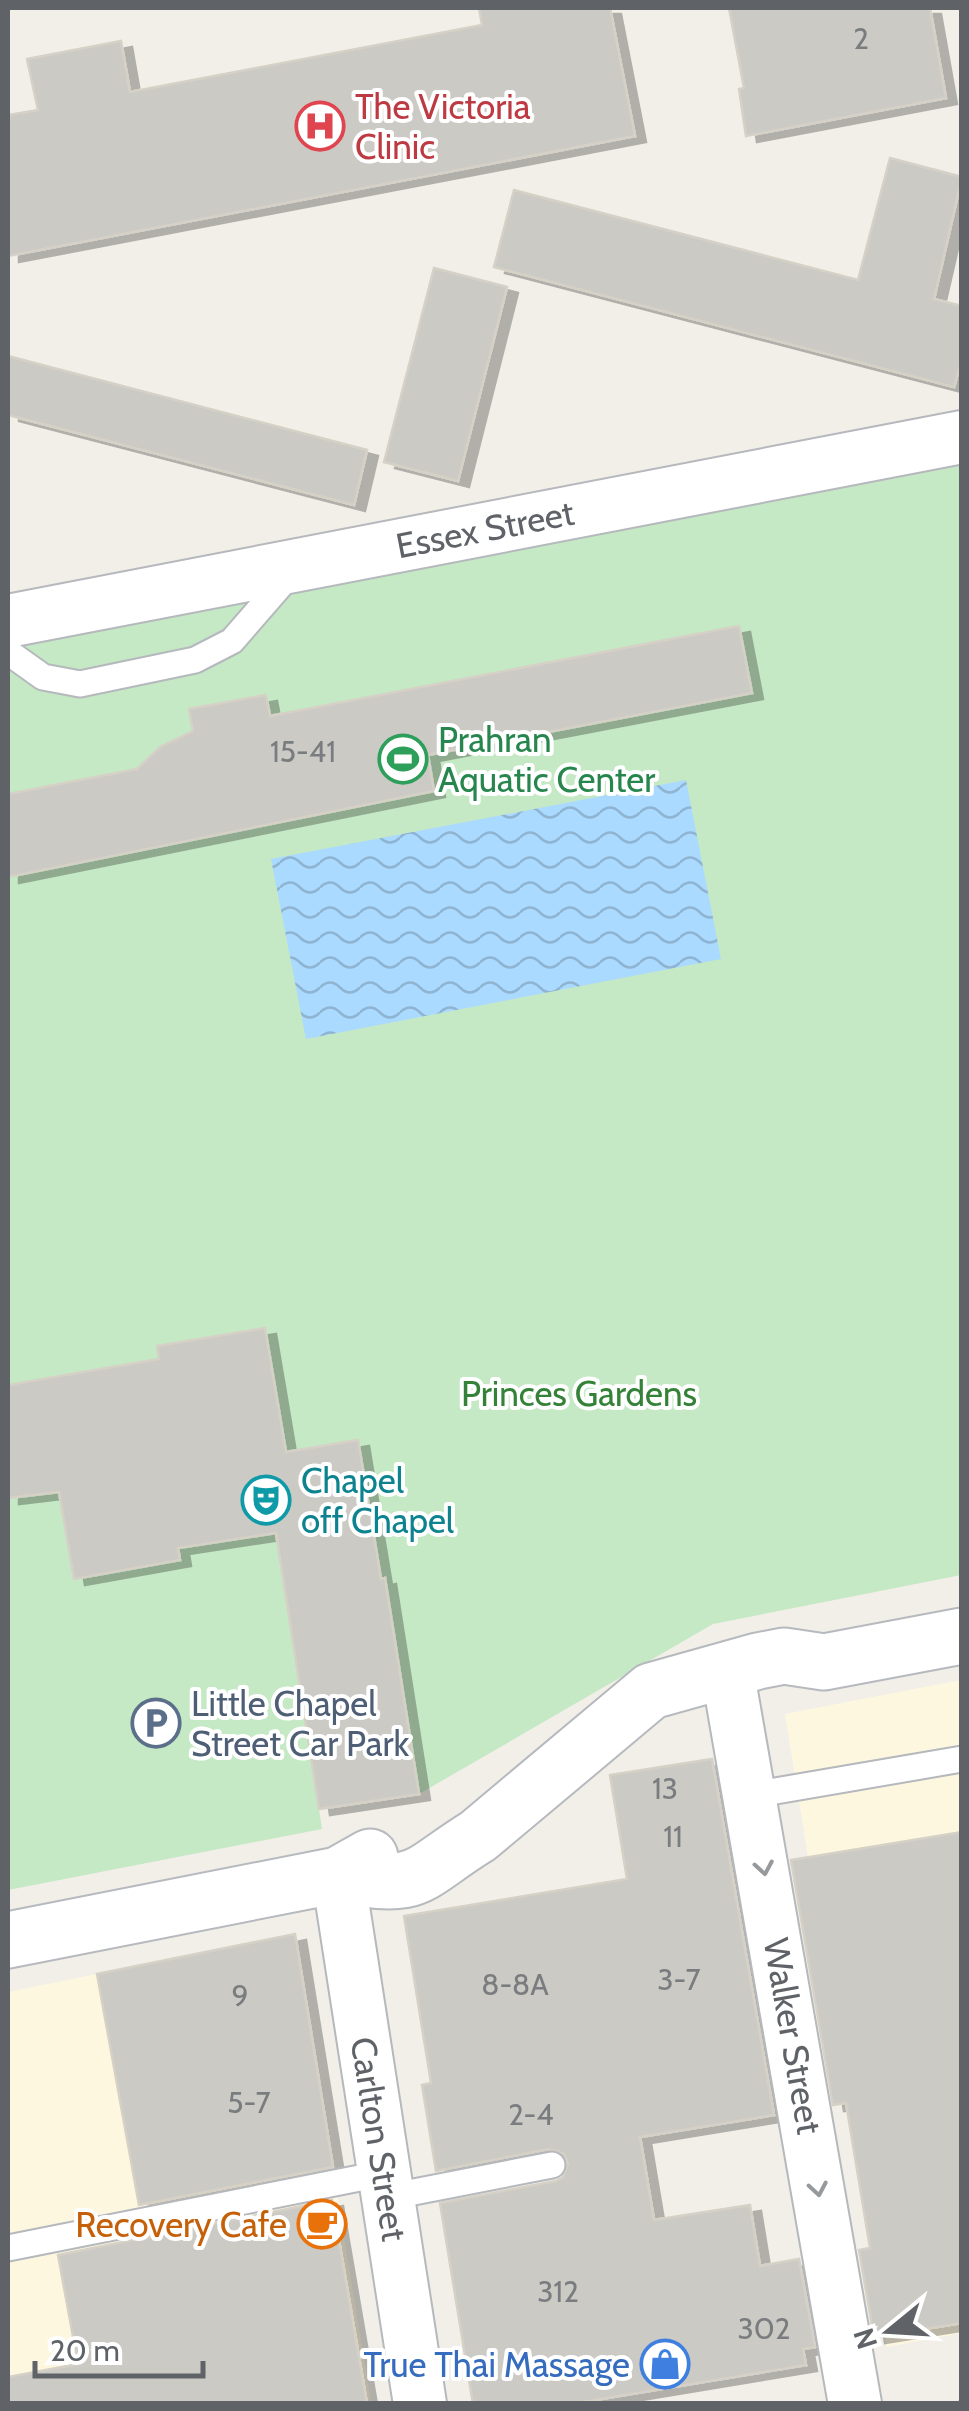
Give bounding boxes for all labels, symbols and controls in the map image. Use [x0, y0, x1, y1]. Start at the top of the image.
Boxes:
house number: 2 [853, 20, 869, 57]
place label: The Victoria Clinic [355, 85, 531, 168]
hospital icon: The Victoria Clinic [294, 100, 346, 152]
street label: Essex Street [392, 491, 578, 567]
place label: Prahran Aquatic Center [438, 718, 655, 801]
house number: 15-41 [270, 733, 336, 770]
sports icon: Prahran Aquatic Center [377, 733, 429, 785]
park label: Princes Gardens [461, 1372, 697, 1415]
place label: Chapel off Chapel [301, 1459, 455, 1542]
theatre icon: Chapel off Chapel [240, 1474, 292, 1526]
place label: Little Chapel Street Car Park [191, 1682, 410, 1765]
parking icon: Little Chapel Street Car Park [130, 1697, 182, 1749]
house number: 13 [652, 1770, 678, 1807]
house number: 11 [663, 1818, 683, 1855]
one-way arrow [753, 1860, 774, 1876]
street label: Walker Street [755, 1935, 831, 2138]
house number: 3-7 [657, 1961, 701, 1998]
house number: 8-8A [481, 1966, 549, 2003]
house number: 9 [231, 1977, 249, 2014]
street label: Carlton Street [342, 2034, 416, 2244]
house number: 5-7 [227, 2084, 271, 2121]
house number: 2-4 [508, 2096, 554, 2133]
one-way arrow [807, 2180, 828, 2197]
cafe icon: Recovery Cafe [296, 2198, 348, 2250]
place label: Recovery Cafe [75, 2203, 287, 2246]
house number: 312 [537, 2273, 579, 2310]
north arrow [839, 2281, 939, 2381]
house number: 302 [738, 2310, 790, 2347]
scale bar [35, 2316, 202, 2378]
text: N [846, 2324, 884, 2353]
text: 20 m [50, 2332, 120, 2369]
shop icon: True Thai Massage [639, 2338, 691, 2390]
place label: True Thai Massage [364, 2343, 630, 2386]

